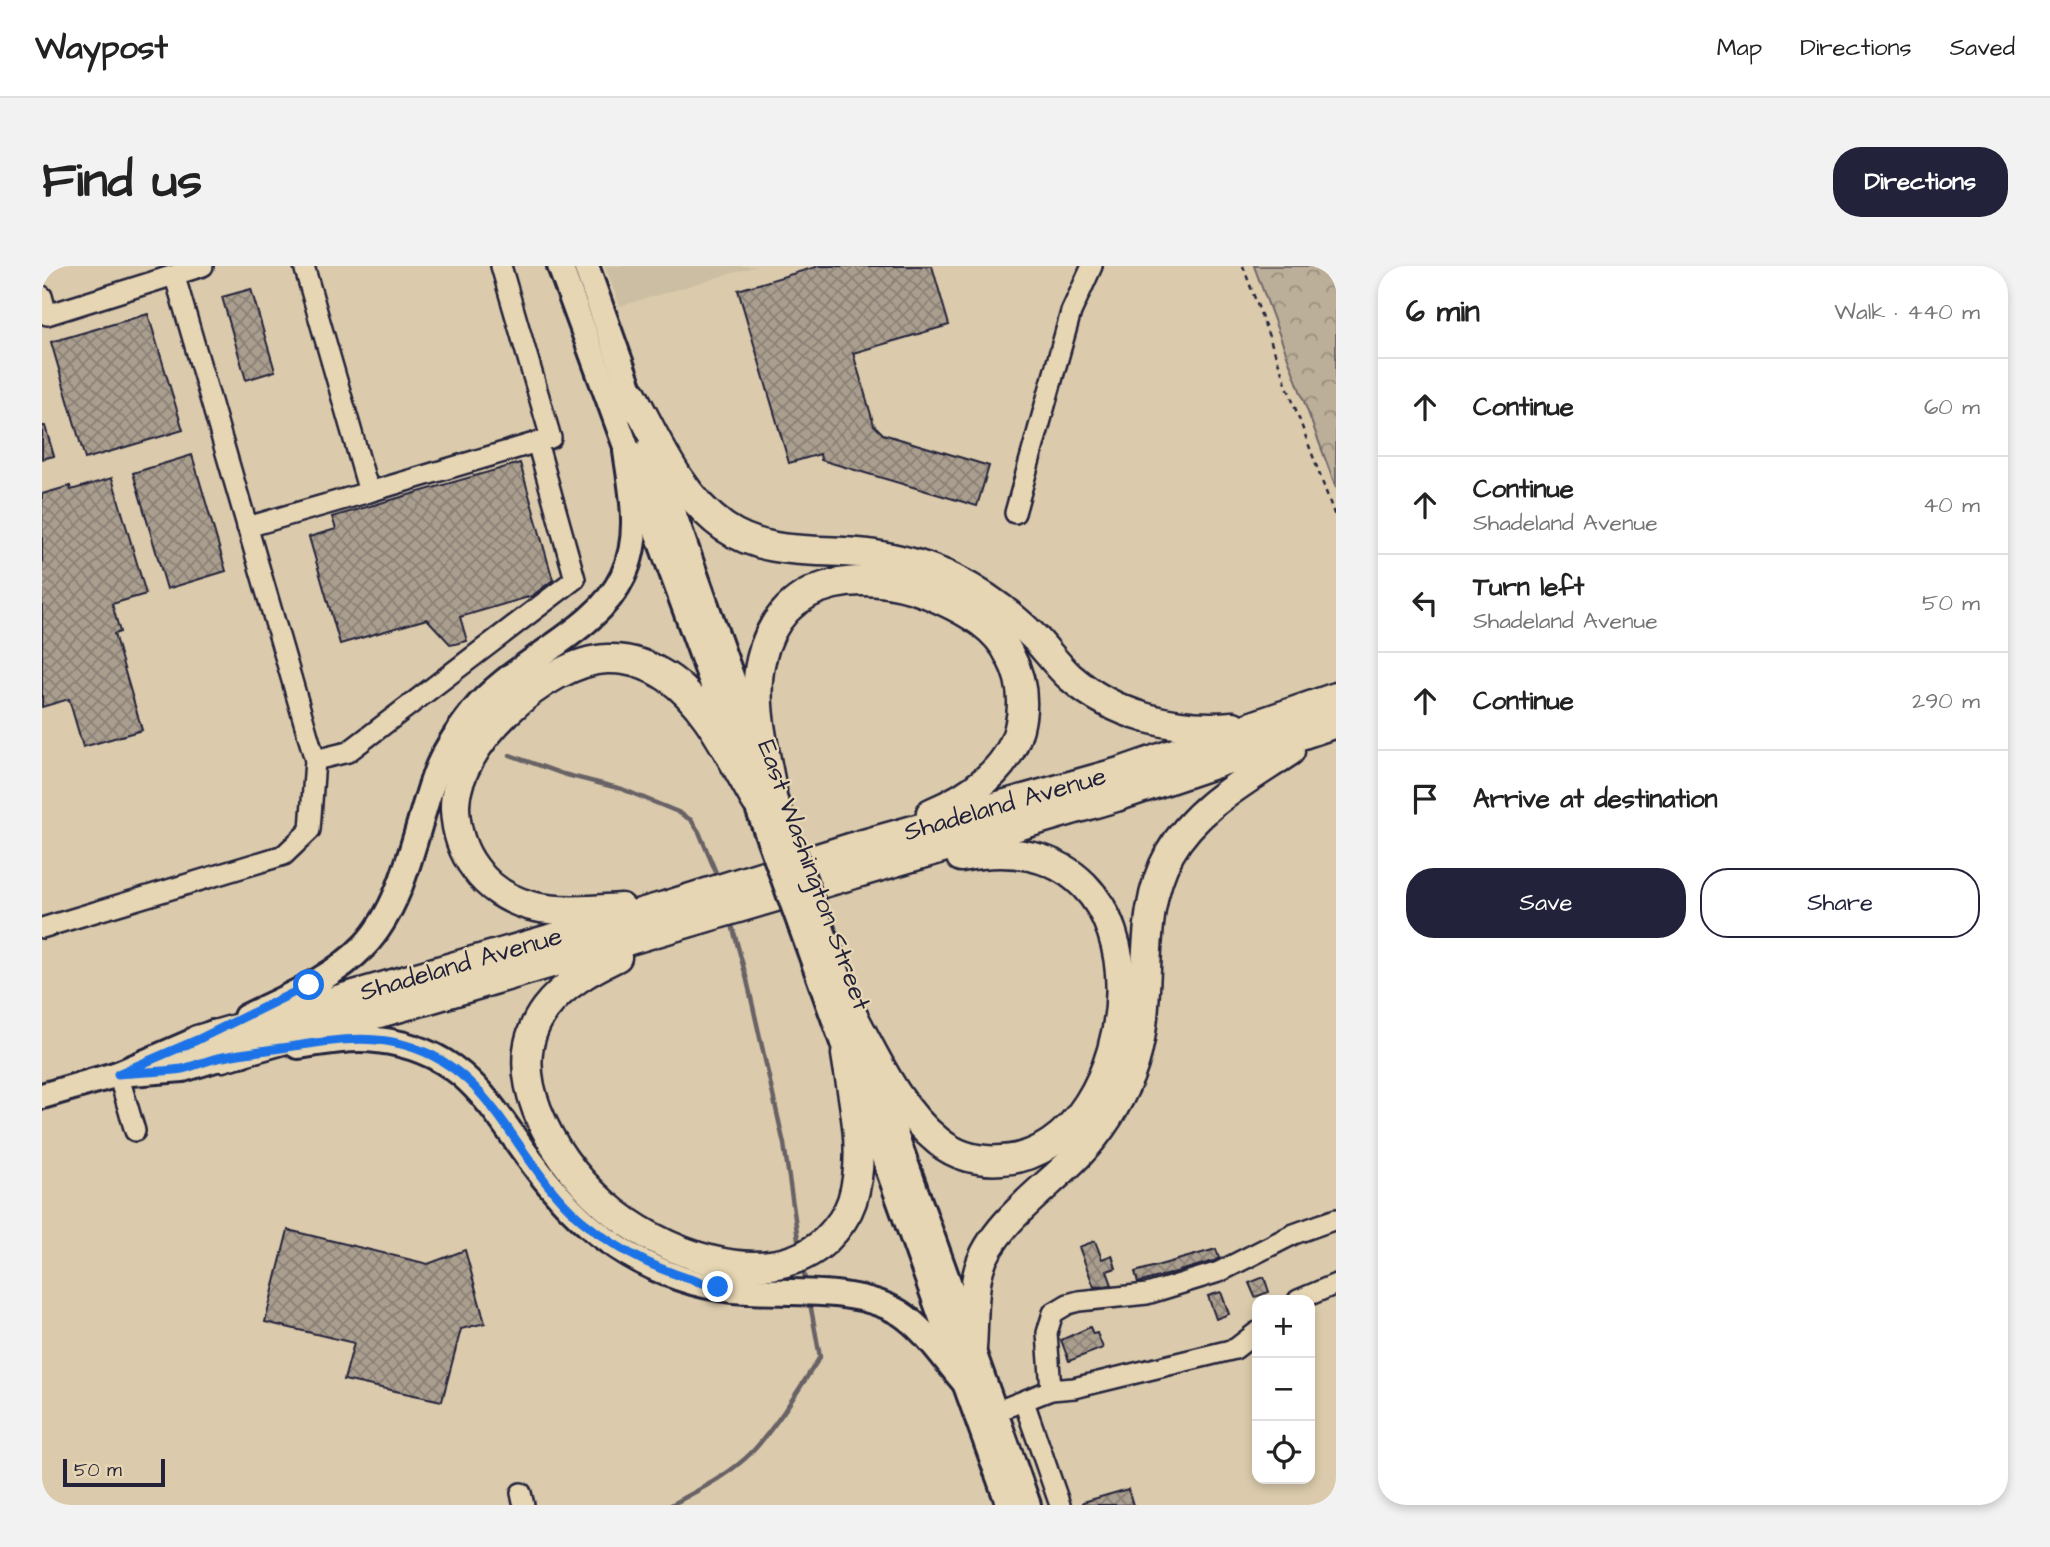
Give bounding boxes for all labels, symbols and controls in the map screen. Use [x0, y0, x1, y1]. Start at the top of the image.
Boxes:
text: Waypost [35, 25, 168, 71]
text: Map [1717, 31, 1762, 65]
text: Directions [1800, 31, 1912, 65]
text: Saved [1950, 31, 2015, 65]
button: Directions [1833, 147, 2008, 217]
text: Find us [42, 148, 202, 216]
text: 6 min [1406, 291, 1480, 333]
text: Walk · 440 m [1834, 296, 1980, 328]
icon: ahead [1406, 388, 1444, 426]
text: Continue [1473, 389, 1574, 425]
text: 60 m [1924, 391, 1980, 423]
text: Continue [1473, 471, 1574, 507]
icon: ahead [1406, 486, 1444, 524]
text: 40 m [1923, 489, 1980, 521]
text: Shadeland Avenue [1473, 507, 1658, 539]
text: Turn left [1473, 569, 1584, 605]
icon: left [1406, 584, 1444, 622]
text: 50 m [1922, 587, 1980, 619]
text: Shadeland Avenue [1473, 605, 1658, 637]
icon: ahead [1406, 682, 1444, 720]
text: Continue [1473, 683, 1574, 719]
text: 290 m [1912, 685, 1980, 717]
street label: East Washington Street [746, 735, 880, 1016]
street label: Shadeland Avenue [900, 758, 1110, 850]
icon: arrive [1406, 780, 1444, 818]
text: Arrive at destination [1473, 781, 1718, 817]
button: Save [1406, 868, 1686, 938]
button: Share [1700, 868, 1980, 938]
street label: Shadeland Avenue [356, 918, 566, 1010]
route start [293, 969, 324, 1000]
route end [702, 1271, 733, 1302]
map controls [1252, 1295, 1315, 1484]
button: + [1252, 1295, 1315, 1358]
button: − [1252, 1358, 1315, 1421]
button: locate [1252, 1421, 1315, 1484]
scale bar [63, 1456, 164, 1488]
text: 50 m [74, 1457, 122, 1484]

